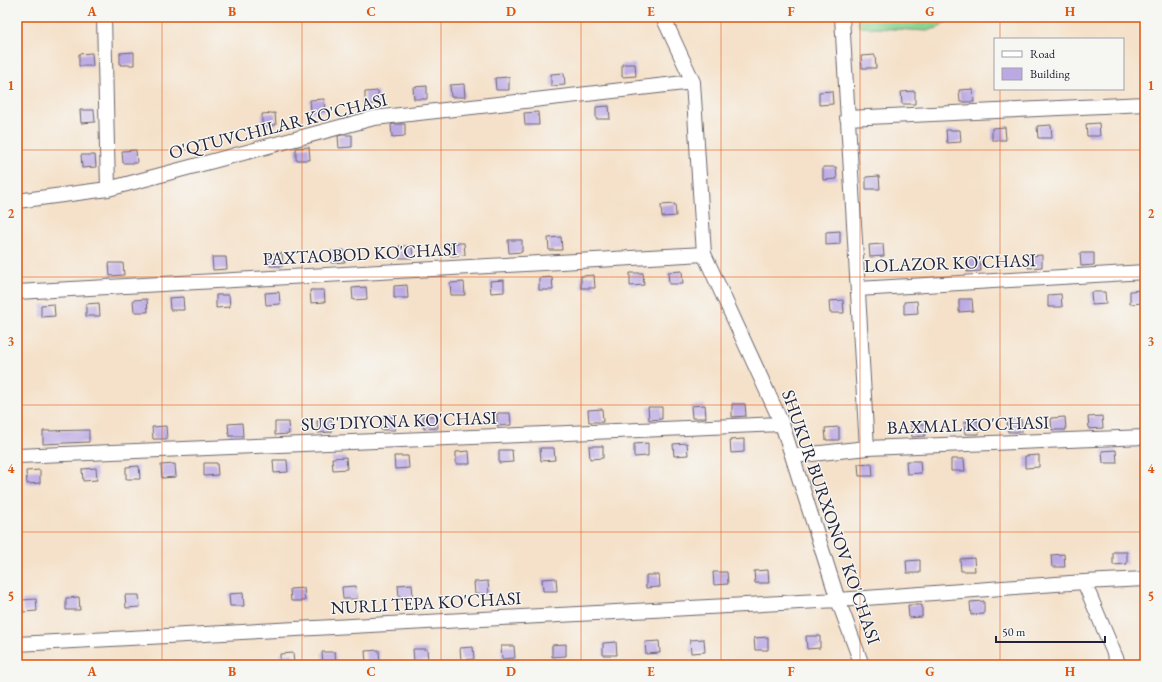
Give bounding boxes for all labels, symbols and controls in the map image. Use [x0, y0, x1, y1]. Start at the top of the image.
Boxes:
text: A [86, 3, 97, 20]
text: B [228, 3, 236, 20]
text: C [366, 3, 376, 20]
text: D [506, 3, 516, 20]
text: E [647, 3, 655, 20]
text: F [787, 3, 795, 20]
text: G [925, 3, 935, 20]
text: H [1065, 3, 1076, 20]
legend [994, 38, 1124, 90]
text: Road [1030, 46, 1056, 62]
text: Building [1030, 66, 1071, 82]
text: 1 [8, 77, 15, 94]
text: 1 [1148, 77, 1155, 94]
street label: O'QTUVCHILAR KO'CHASI [166, 87, 389, 164]
text: 2 [8, 205, 15, 222]
text: 2 [1148, 205, 1155, 222]
street label: PAXTAOBOD KO'CHASI [262, 237, 458, 270]
street label: LOLAZOR KO'CHASI [864, 248, 1036, 277]
text: 3 [8, 333, 15, 350]
text: 3 [1148, 333, 1155, 350]
street label: SHUKUR BURXONOV KO'CHASI [777, 387, 886, 647]
street label: SUG'DIYONA KO'CHASI [301, 406, 497, 435]
street label: BAXMAL KO'CHASI [886, 410, 1050, 439]
text: 4 [8, 460, 15, 477]
text: 4 [1148, 460, 1155, 477]
street label: NURLI TEPA KO'CHASI [330, 586, 522, 619]
text: 5 [8, 588, 14, 605]
text: 5 [1148, 588, 1154, 605]
scale bar [996, 618, 1105, 644]
text: 50 m [1002, 624, 1026, 640]
text: A [86, 663, 97, 680]
text: B [228, 663, 236, 680]
text: C [366, 663, 376, 680]
text: D [506, 663, 516, 680]
text: E [647, 663, 655, 680]
text: F [787, 663, 795, 680]
text: G [925, 663, 935, 680]
text: H [1065, 663, 1076, 680]

